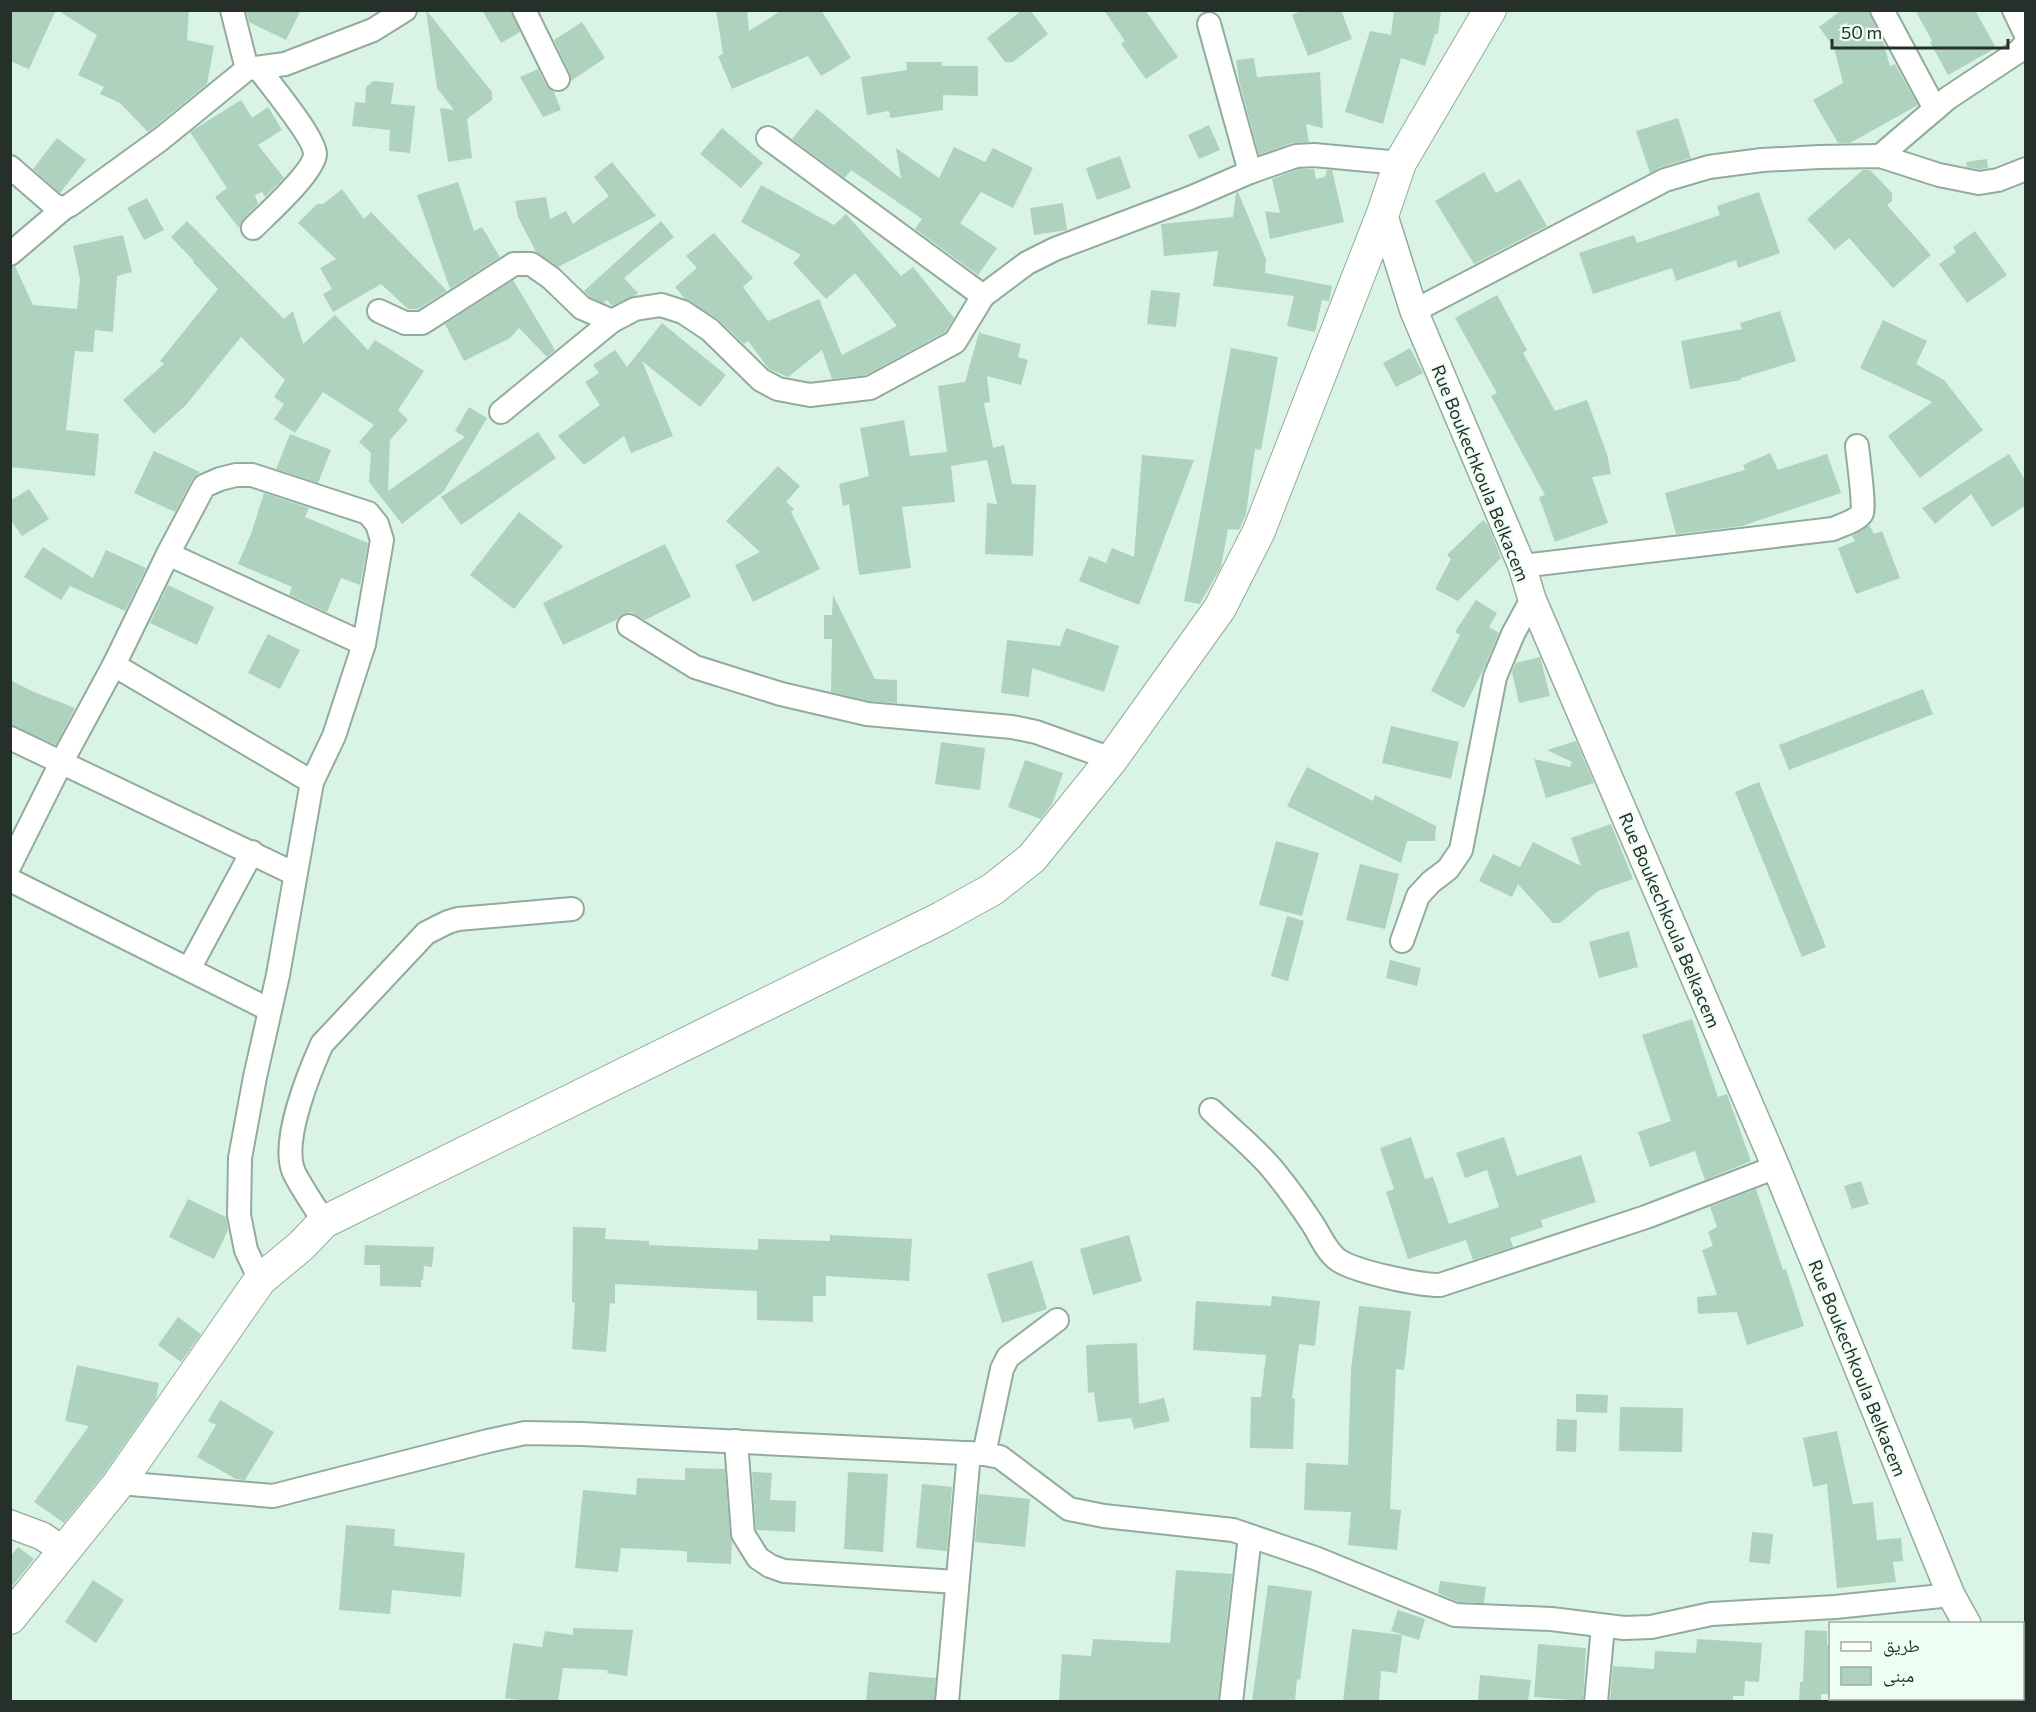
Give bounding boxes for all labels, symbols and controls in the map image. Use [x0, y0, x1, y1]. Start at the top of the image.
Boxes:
scale bar [1832, 12, 2008, 50]
text: 50 m [1841, 21, 1882, 43]
street label: Rue Boukechkoula Belkacem [1427, 361, 1535, 585]
street label: Rue Boukechkoula Belkacem [1615, 809, 1725, 1031]
street label: Rue Boukechkoula Belkacem [1804, 1256, 1912, 1480]
legend [1829, 1622, 2024, 1700]
text: طريق [1883, 1634, 1920, 1657]
text: مبنى [1883, 1664, 1914, 1687]

